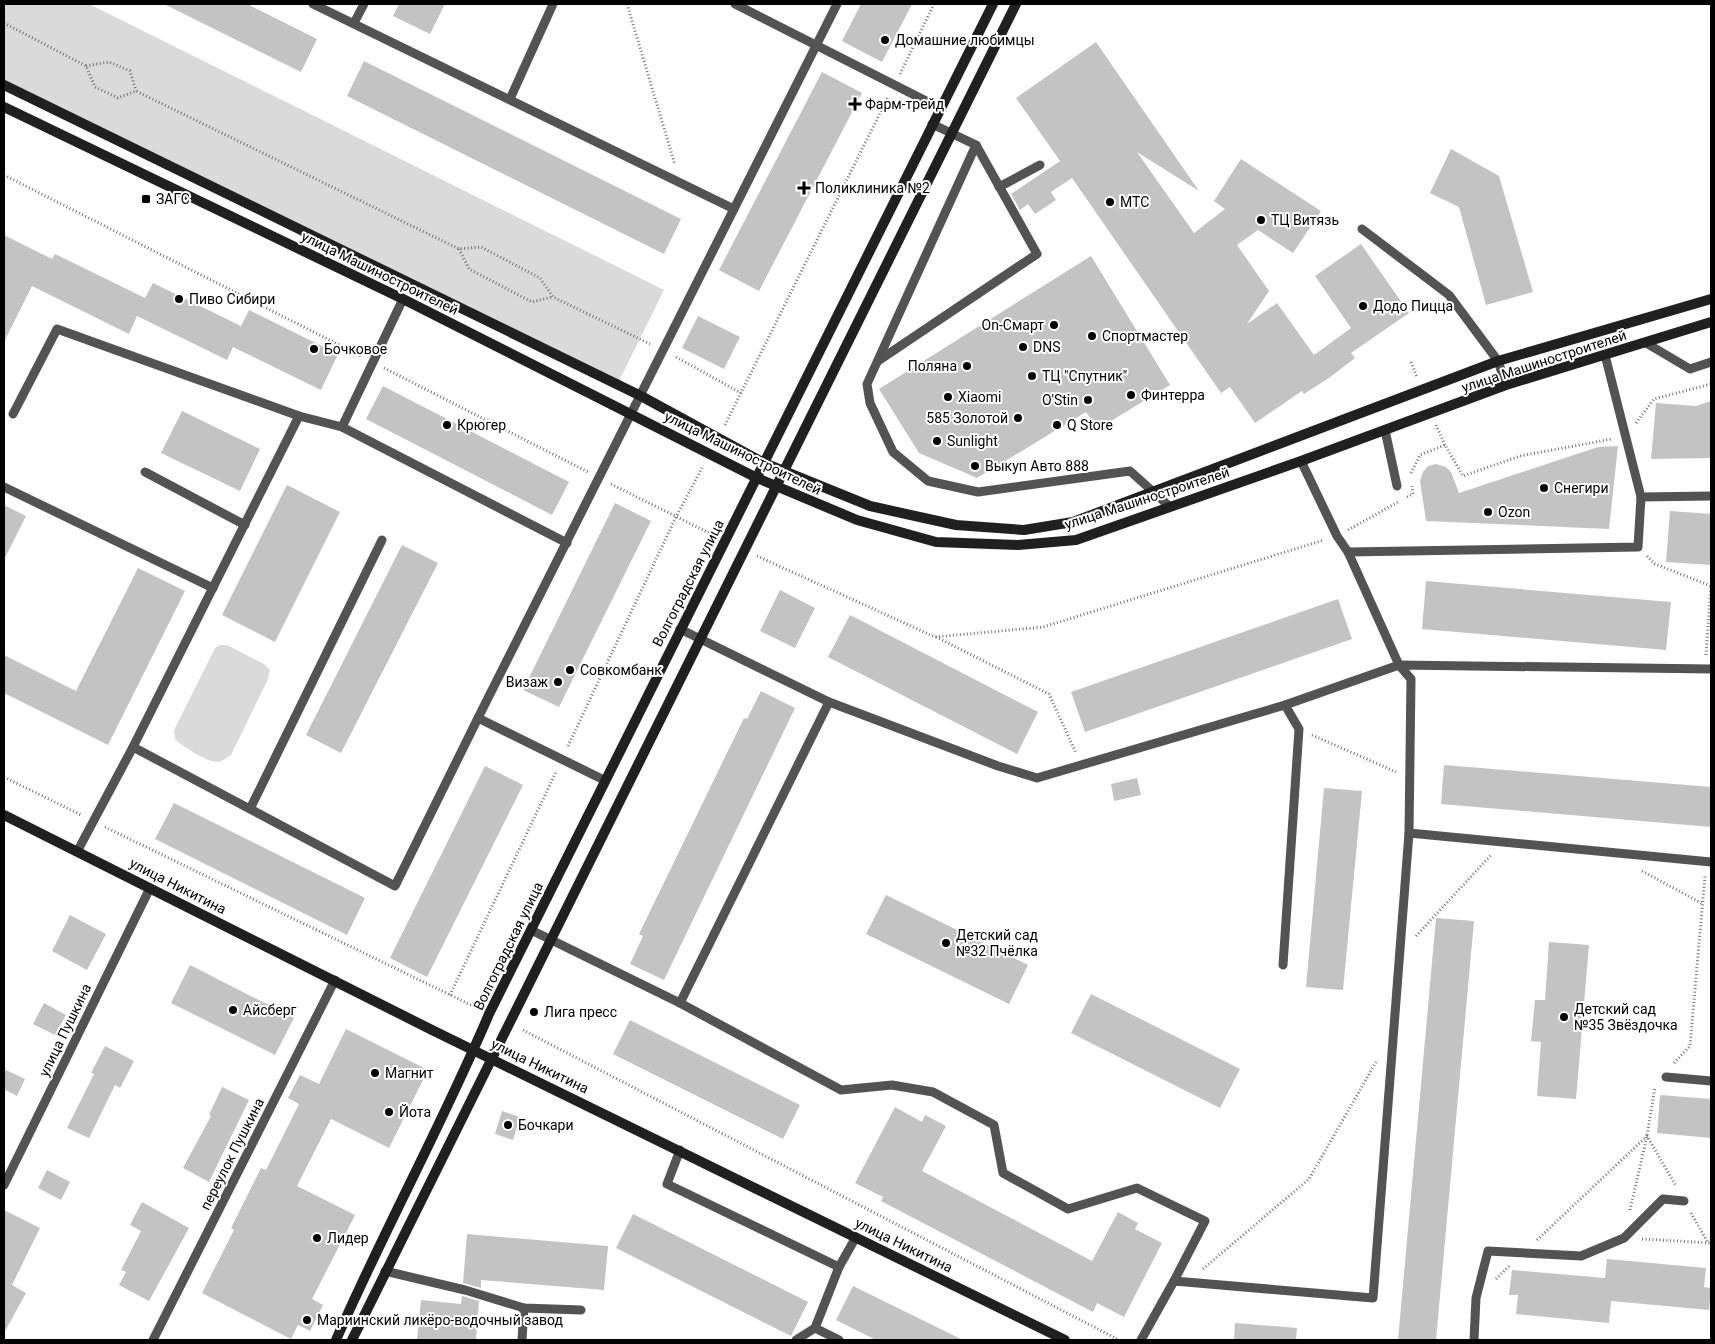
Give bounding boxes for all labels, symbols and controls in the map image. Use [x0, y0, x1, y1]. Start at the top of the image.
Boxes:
place label: Домашние любимцы [895, 32, 1035, 48]
marker: Домашние любимцы [879, 34, 891, 46]
place label: Фарм-трейд [865, 96, 945, 112]
marker: Фарм-трейд [849, 98, 861, 110]
place label: Поликлиника №2 [815, 180, 930, 196]
marker: Поликлиника №2 [797, 181, 811, 195]
place label: ЗАГС [156, 191, 190, 207]
marker: ЗАГС [140, 193, 152, 205]
place label: МТС [1120, 194, 1149, 210]
marker: МТС [1104, 196, 1116, 208]
place label: ТЦ Витязь [1271, 212, 1339, 228]
marker: ТЦ Витязь [1255, 214, 1267, 226]
street label: улица Машиностроителей [299, 228, 461, 318]
place label: Пиво Сибири [189, 291, 275, 307]
marker: Пиво Сибири [173, 293, 185, 305]
place label: Додо Пицца [1373, 298, 1453, 314]
marker: Додо Пицца [1357, 300, 1369, 312]
place label: On-Смарт [982, 317, 1044, 333]
marker: On-Смарт [1048, 319, 1060, 331]
street label: улица Машиностроителей [1460, 327, 1628, 395]
place label: Спортмастер [1102, 328, 1188, 344]
marker: Спортмастер [1086, 330, 1098, 342]
place label: DNS [1033, 339, 1061, 355]
place label: Бочковое [324, 341, 387, 357]
marker: DNS [1017, 341, 1029, 353]
marker: Бочковое [308, 343, 320, 355]
place label: Поляна [908, 358, 957, 374]
marker: Поляна [961, 360, 973, 372]
place label: ТЦ "Спутник" [1042, 368, 1127, 384]
marker: ТЦ "Спутник" [1026, 370, 1038, 382]
place label: Финтерра [1141, 387, 1205, 403]
place label: Xiaomi [958, 389, 1001, 405]
marker: Финтерра [1125, 389, 1137, 401]
marker: Xiaomi [942, 391, 954, 403]
place label: O'Stin [1042, 392, 1078, 408]
marker: O'Stin [1082, 394, 1094, 406]
street label: улица Машиностроителей [662, 408, 824, 498]
place label: 585 Золотой [926, 410, 1008, 426]
marker: 585 Золотой [1012, 412, 1024, 424]
place label: Крюгер [457, 417, 506, 433]
place label: Q Store [1067, 417, 1113, 433]
marker: Крюгер [441, 419, 453, 431]
marker: Q Store [1051, 419, 1063, 431]
place label: Sunlight [947, 433, 998, 449]
marker: Sunlight [931, 435, 943, 447]
place label: Выкуп Авто 888 [985, 458, 1089, 474]
marker: Выкуп Авто 888 [969, 460, 981, 472]
street label: улица Машиностроителей [1063, 464, 1231, 532]
place label: Снегири [1554, 480, 1609, 496]
marker: Снегири [1538, 482, 1550, 494]
place label: Ozon [1498, 504, 1530, 520]
marker: Ozon [1482, 506, 1494, 518]
street label: Волгоградская улица [649, 517, 727, 649]
place label: Совкомбанк [580, 662, 662, 678]
marker: Совкомбанк [564, 664, 576, 676]
place label: Визаж [506, 674, 548, 690]
marker: Визаж [552, 676, 564, 688]
street label: улица Никитина [127, 855, 229, 917]
street label: Волгоградская улица [470, 879, 546, 1013]
place label: Детский сад №32 Пчёлка [956, 927, 1039, 959]
marker: Детский сад №32 Пчёлка [940, 937, 952, 949]
street label: улица Пушкина [36, 981, 94, 1079]
place label: Детский сад №35 Звёздочка [1574, 1001, 1678, 1033]
place label: Айсберг [243, 1002, 297, 1018]
marker: Айсберг [227, 1004, 239, 1016]
place label: Лига пресс [544, 1004, 617, 1020]
marker: Лига пресс [528, 1006, 540, 1018]
marker: Детский сад №35 Звёздочка [1558, 1011, 1570, 1023]
street label: улица Никитина [489, 1036, 591, 1096]
place label: Магнит [385, 1065, 434, 1081]
marker: Магнит [369, 1067, 381, 1079]
street label: переулок Пушкина [197, 1095, 267, 1213]
place label: Йота [399, 1104, 431, 1120]
marker: Йота [383, 1106, 395, 1118]
place label: Бочкари [518, 1117, 574, 1133]
marker: Бочкари [502, 1119, 514, 1131]
street label: улица Никитина [853, 1215, 955, 1275]
place label: Лидер [327, 1230, 369, 1246]
marker: Лидер [311, 1232, 323, 1244]
place label: Мариинский ликёро-водочный завод [317, 1312, 563, 1328]
marker: Мариинский ликёро-водочный завод [301, 1314, 313, 1326]

